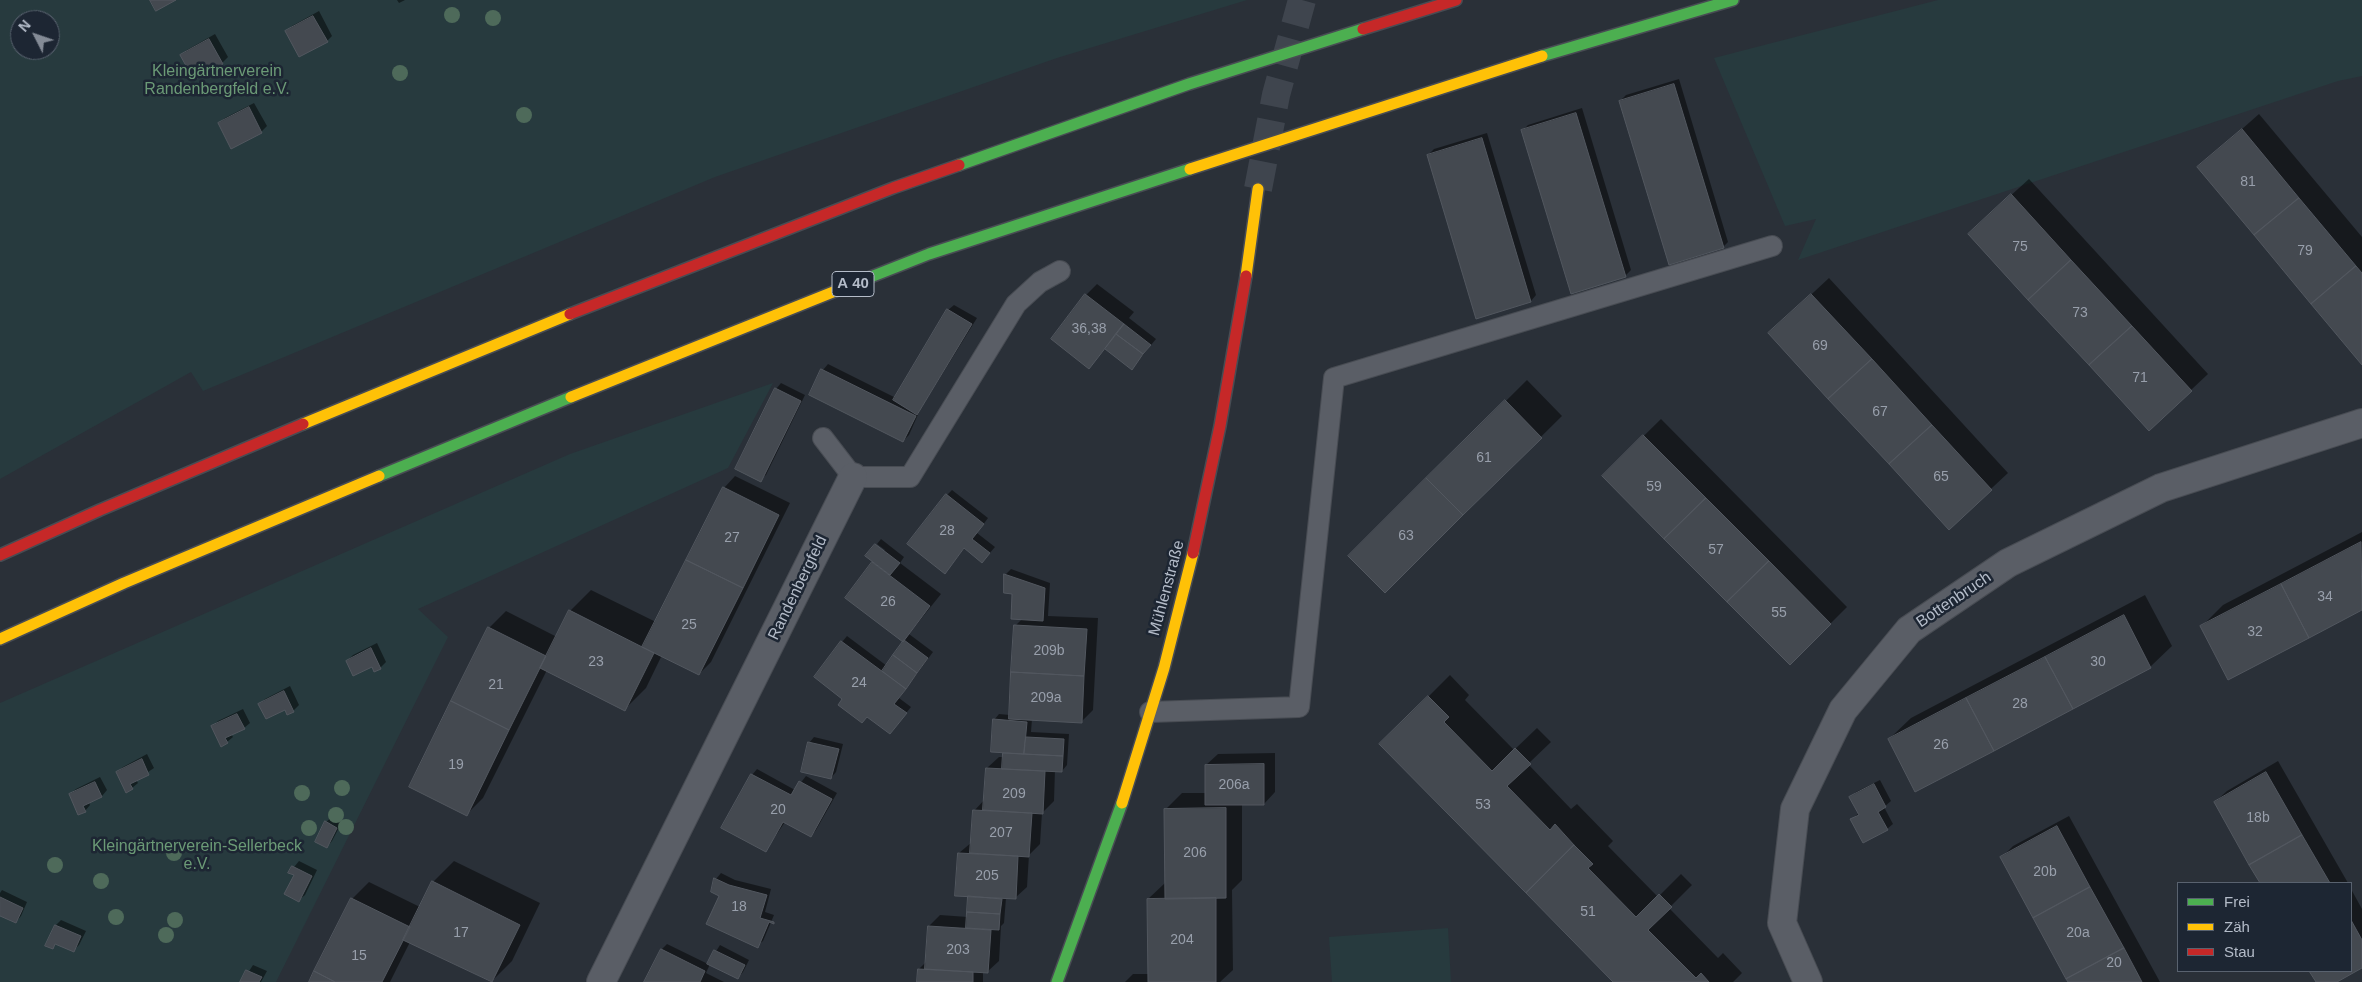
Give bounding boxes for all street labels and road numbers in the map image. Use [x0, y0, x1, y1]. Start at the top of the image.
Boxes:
road number: A 40 [832, 272, 874, 296]
street label: Randenbergfeld [764, 533, 832, 643]
street label: Mühlenstraße [1145, 538, 1189, 638]
street label: Bottenbruch [1913, 568, 1995, 632]

